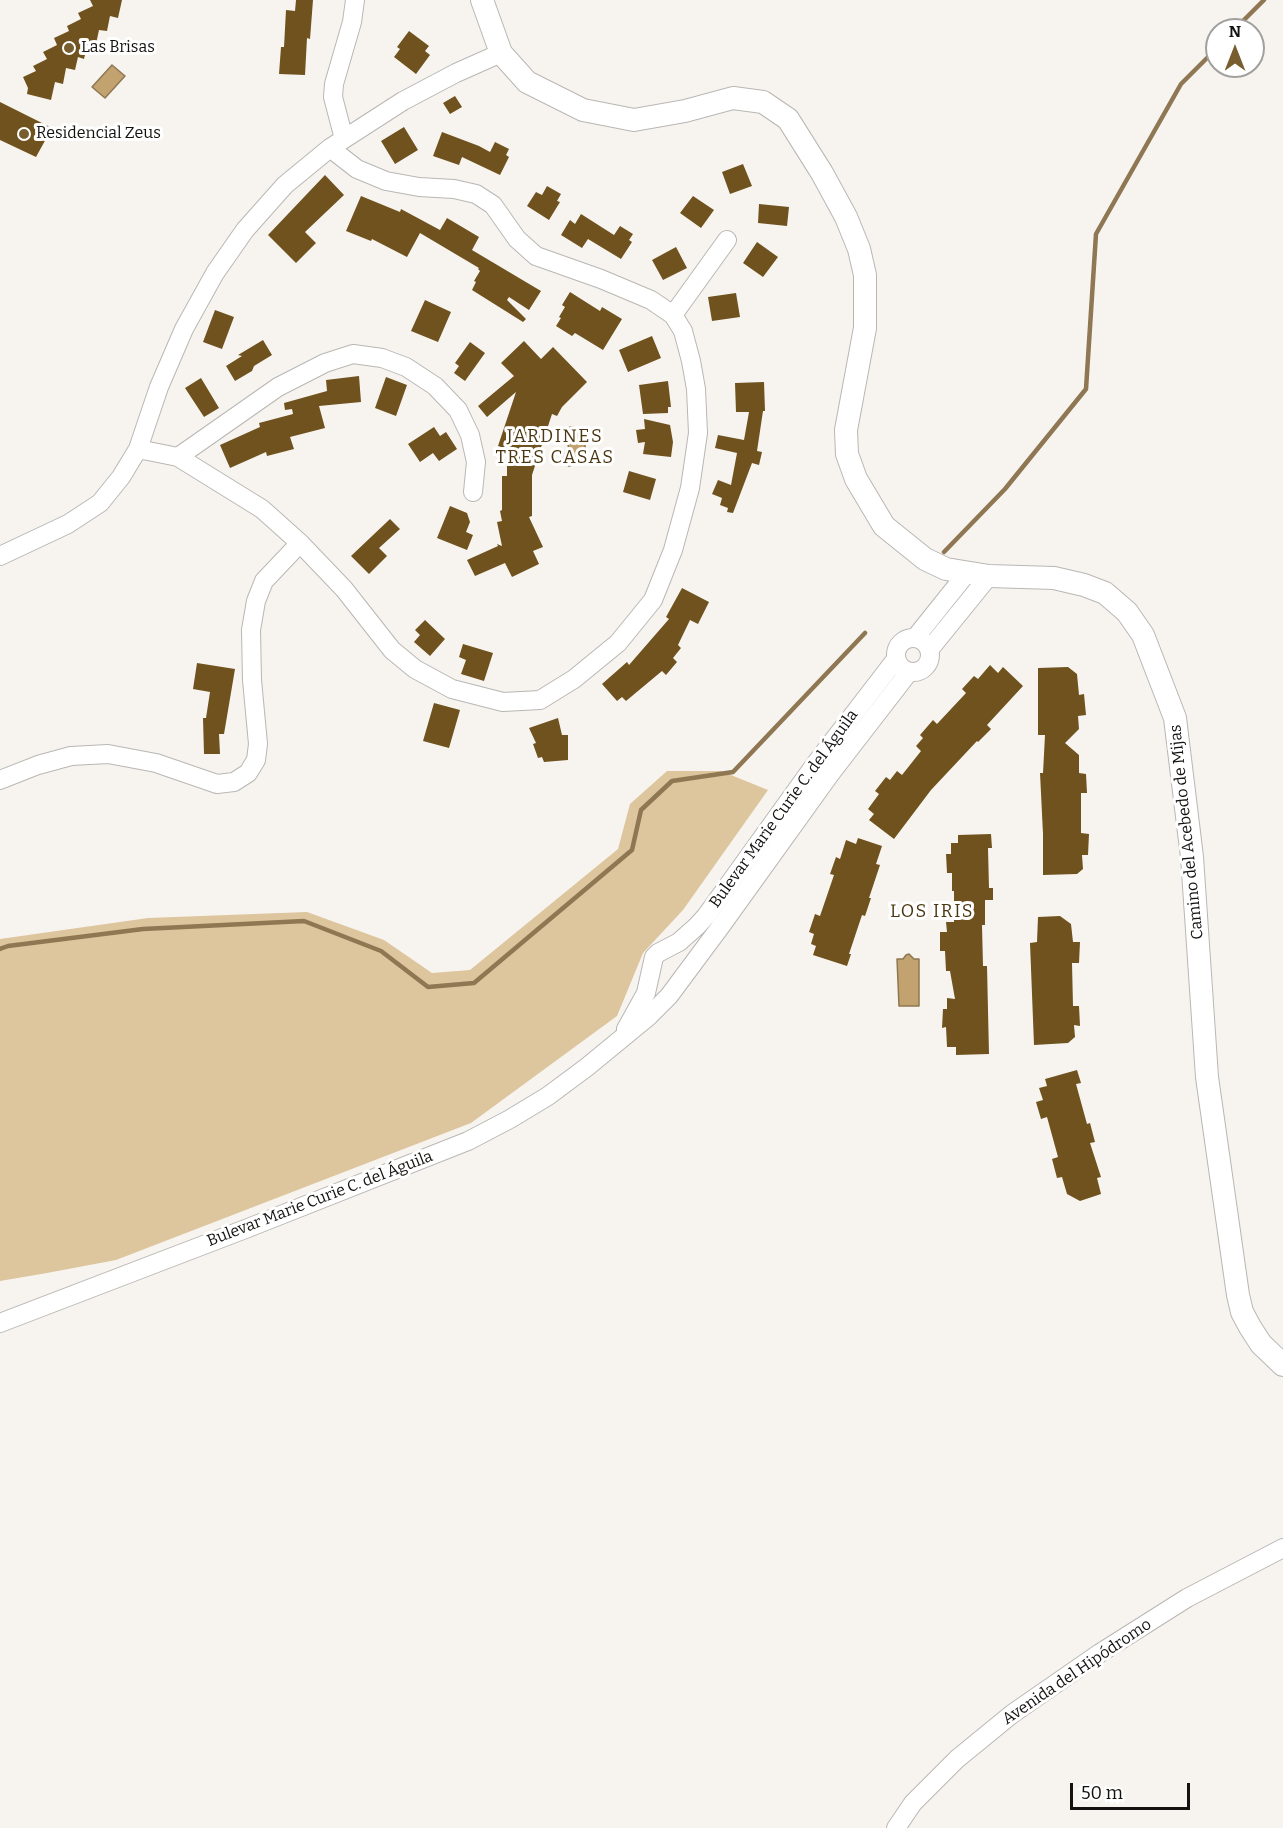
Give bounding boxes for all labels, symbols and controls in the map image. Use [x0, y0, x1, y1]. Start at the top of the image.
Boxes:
north arrow [1205, 18, 1265, 78]
text: N [1229, 22, 1241, 41]
place label: Las Brisas [81, 38, 155, 58]
marker: Las Brisas [62, 41, 76, 55]
place label: Residencial Zeus [36, 124, 161, 144]
marker: Residencial Zeus [17, 127, 31, 141]
district label: JARDINES TRES CASAS [496, 426, 614, 468]
street label: Bulevar Marie Curie C. del Águila [706, 706, 862, 912]
street label: Camino del Acebedo de Mijas [1166, 723, 1208, 941]
district label: LOS IRIS [890, 901, 974, 923]
street label: Bulevar Marie Curie C. del Águila [204, 1147, 436, 1251]
street label: Avenida del Hipódromo [999, 1615, 1155, 1729]
scale bar [1073, 1771, 1193, 1809]
text: 50 m [1081, 1782, 1123, 1804]

